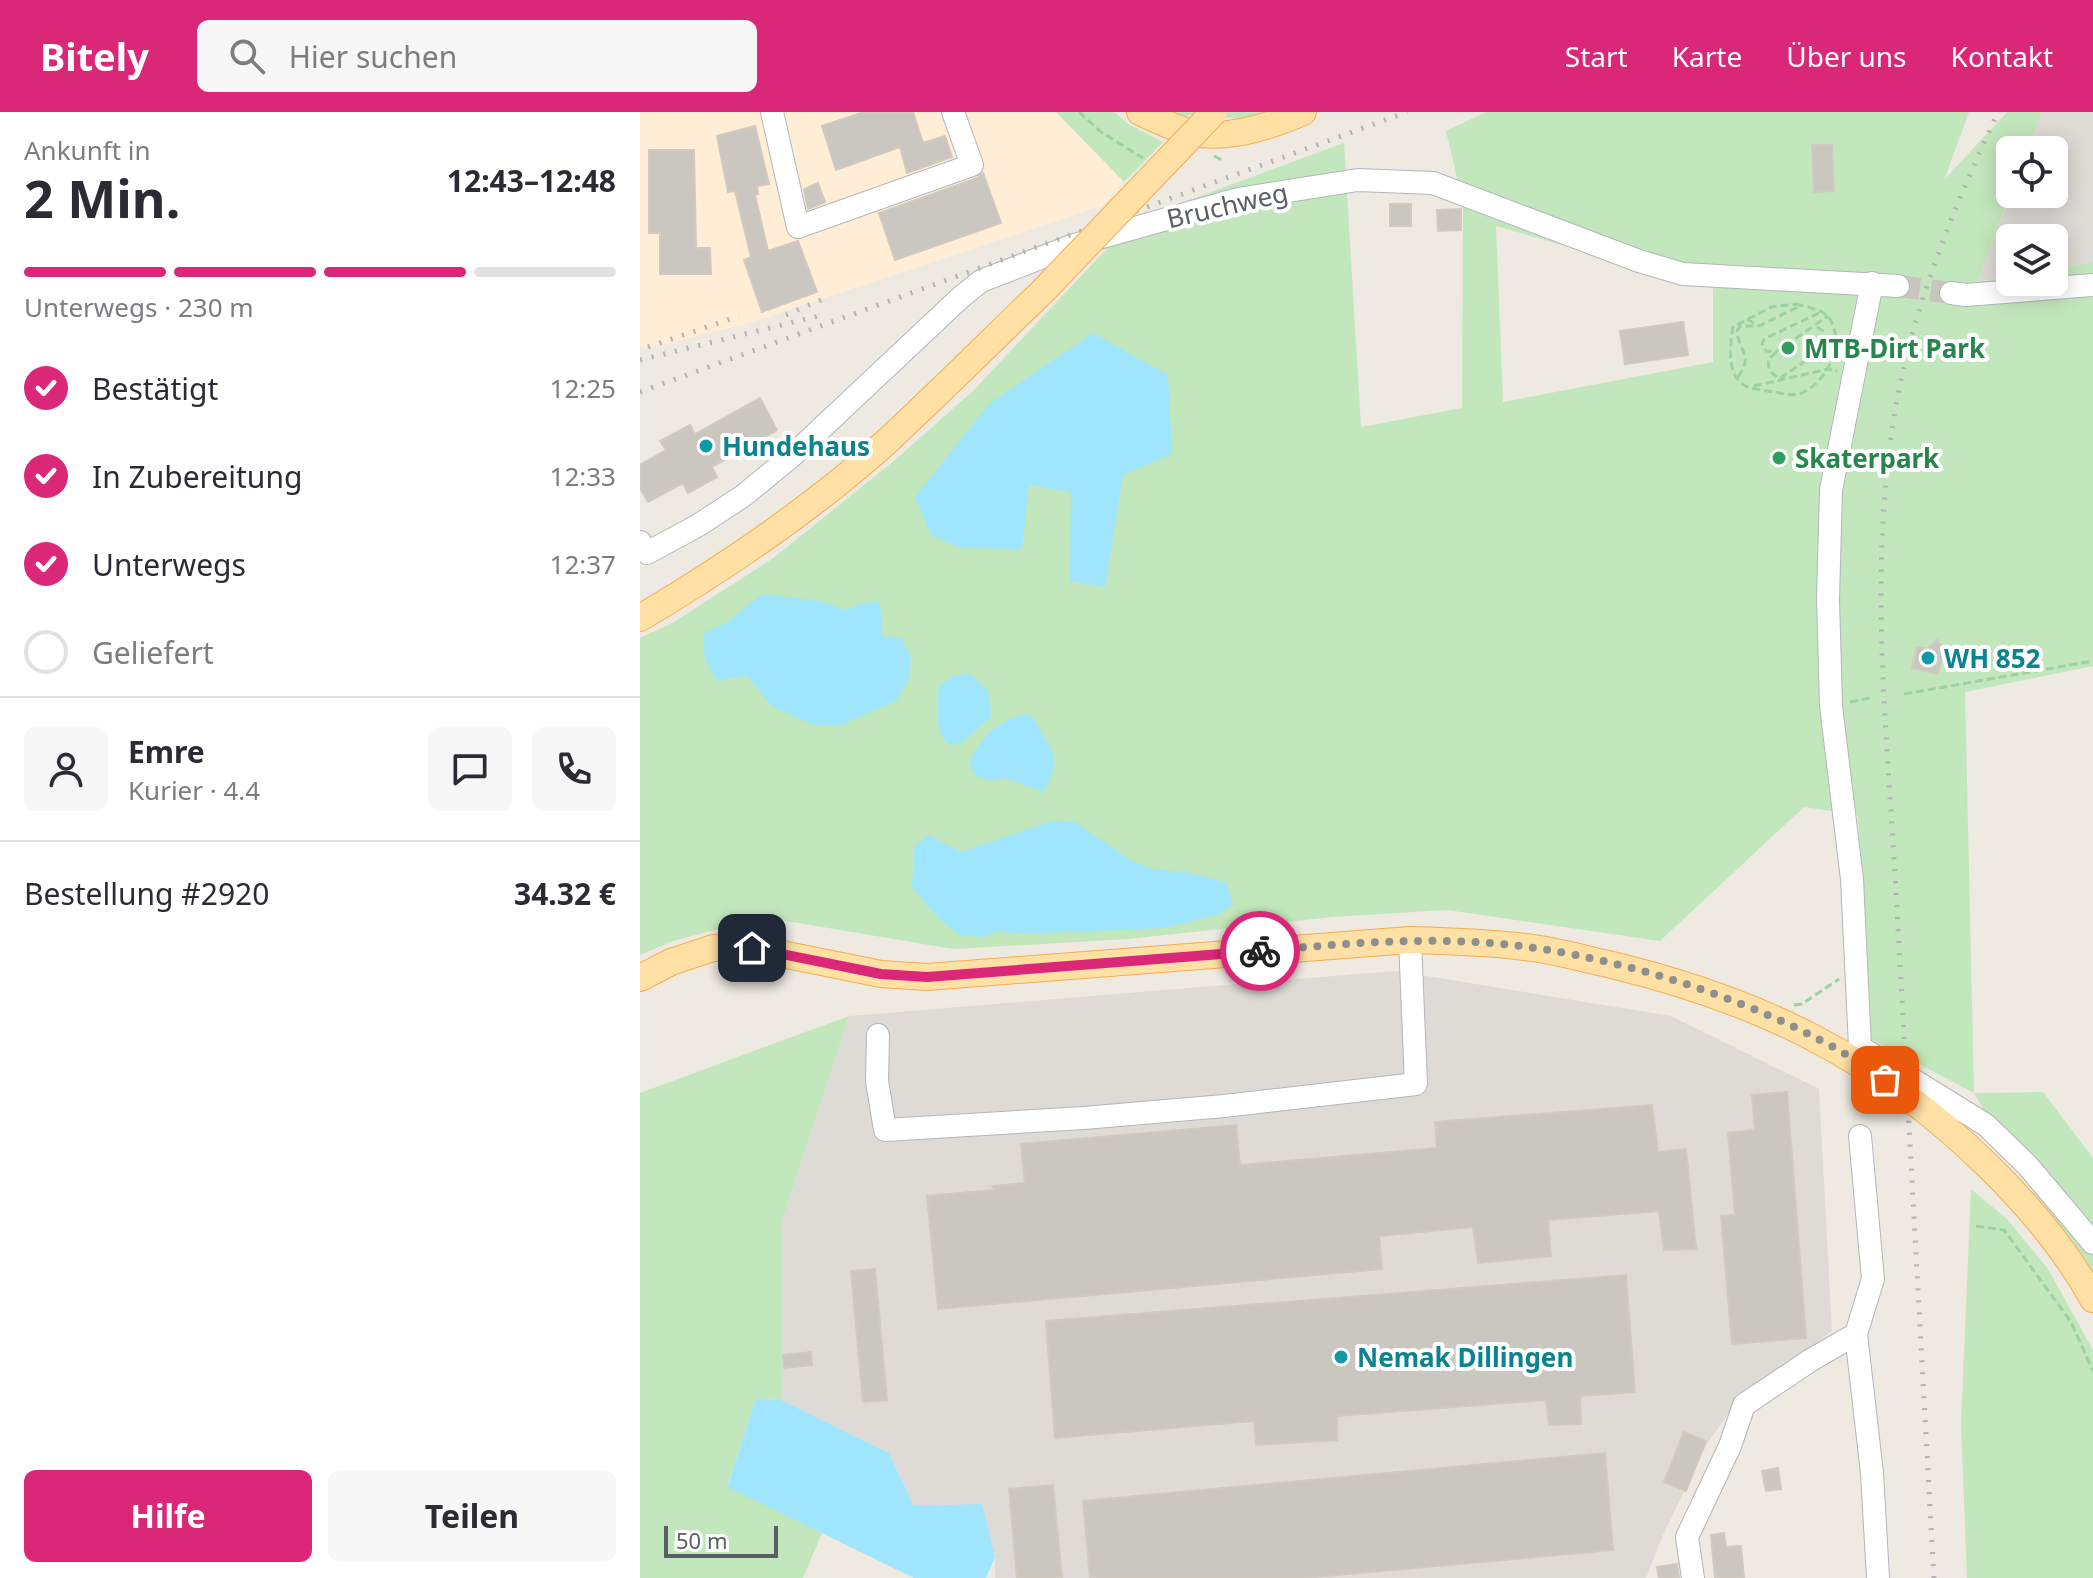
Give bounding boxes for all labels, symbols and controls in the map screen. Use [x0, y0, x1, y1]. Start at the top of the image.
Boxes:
search box [197, 20, 757, 92]
text: Bitely [40, 30, 149, 82]
icon: search [225, 34, 269, 78]
text: Hier suchen [289, 36, 457, 77]
text: Start [1565, 37, 1628, 75]
text: Karte [1672, 37, 1742, 75]
text: Über uns [1786, 37, 1907, 75]
text: Kontakt [1951, 37, 2053, 75]
text: Ankunft in [24, 132, 151, 168]
map controls [1996, 136, 2068, 296]
button: locate [1996, 136, 2068, 208]
text: 12:43–12:48 [447, 160, 616, 201]
text: 2 Min. [24, 162, 180, 233]
street label: Bruchweg [1163, 174, 1291, 236]
button: layers [1996, 224, 2068, 296]
text: Unterwegs · 230 m [24, 289, 254, 325]
place label: MTB-Dirt Park [1804, 330, 1986, 366]
marker: MTB-Dirt Park [1779, 339, 1797, 357]
icon: check [24, 366, 68, 410]
text: Bestätigt [92, 368, 218, 409]
text: 12:25 [550, 370, 616, 406]
place label: Hundehaus [722, 428, 870, 464]
marker: Hundehaus [697, 437, 715, 455]
place label: Skaterpark [1795, 440, 1940, 476]
marker: Skaterpark [1770, 449, 1788, 467]
icon: check [24, 454, 68, 498]
text: In Zubereitung [92, 456, 302, 497]
text: 12:33 [550, 458, 616, 494]
icon: check [24, 542, 68, 586]
text: Unterwegs [92, 544, 246, 585]
text: 12:37 [550, 546, 616, 582]
text: Geliefert [92, 632, 214, 673]
place label: WH 852 [1944, 640, 2041, 676]
marker: WH 852 [1919, 649, 1937, 667]
button: person [24, 727, 108, 811]
button: chat [428, 727, 512, 811]
button: phone [532, 727, 616, 811]
text: Emre [128, 731, 205, 772]
text: Kurier · 4.4 [128, 772, 260, 808]
text: Bestellung #2920 [24, 873, 269, 914]
text: 34.32 € [514, 873, 616, 914]
courier [1220, 911, 1300, 991]
pin [718, 914, 786, 982]
icon: home [730, 926, 774, 970]
icon: bike [1238, 929, 1282, 973]
pin [1851, 1046, 1919, 1114]
icon: bag [1863, 1058, 1907, 1102]
place label: Nemak Dillingen [1357, 1339, 1573, 1375]
marker: Nemak Dillingen [1332, 1348, 1350, 1366]
button: Hilfe [24, 1470, 312, 1562]
button: Teilen [328, 1470, 616, 1562]
scale bar [664, 1522, 778, 1558]
text: 50 m [676, 1525, 727, 1555]

